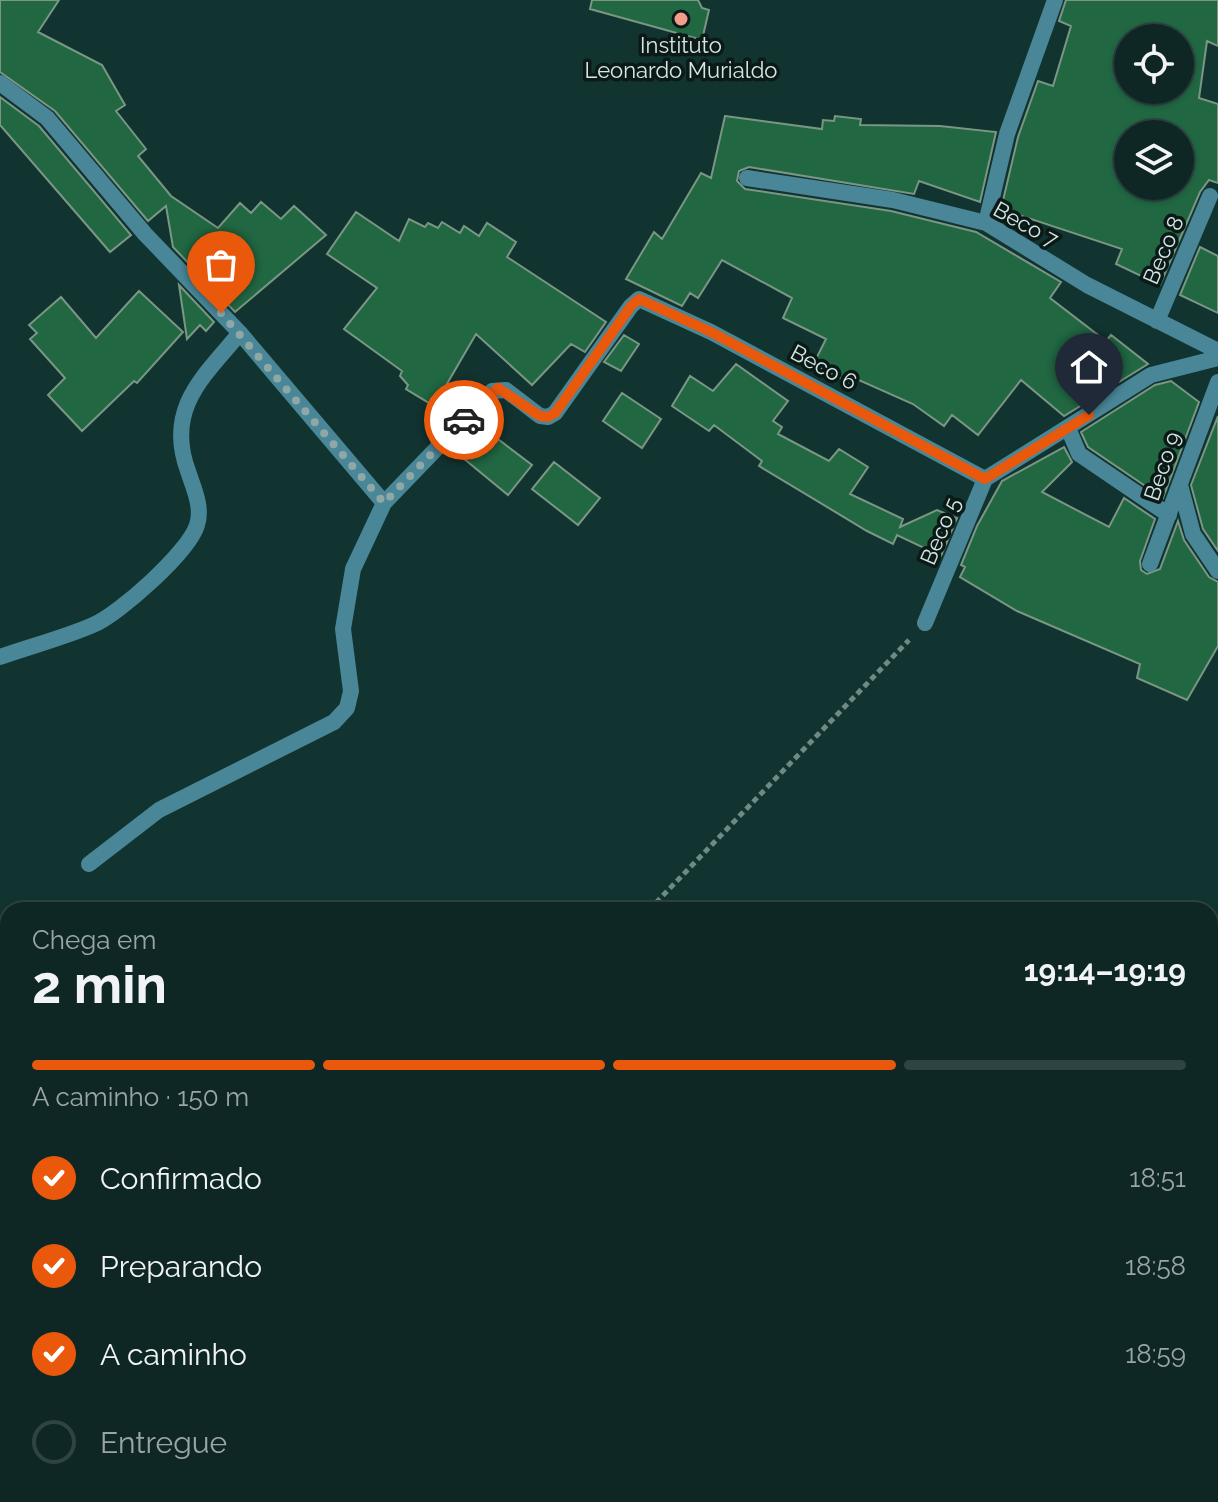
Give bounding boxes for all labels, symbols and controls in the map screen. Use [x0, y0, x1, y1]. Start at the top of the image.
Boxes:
marker: Instituto Leonardo Murialdo [672, 10, 690, 28]
map controls [1114, 24, 1194, 200]
button: locate [1114, 24, 1194, 104]
place label: Instituto Leonardo Murialdo [585, 32, 777, 83]
button: layers [1114, 120, 1194, 200]
street label: Beco 7 [989, 196, 1063, 252]
street label: Beco 8 [1137, 212, 1189, 288]
pin [187, 231, 255, 313]
icon: bag [199, 243, 243, 287]
pin [1055, 333, 1123, 415]
street label: Beco 6 [786, 339, 862, 395]
icon: home [1067, 345, 1111, 389]
courier [424, 380, 504, 460]
icon: car [442, 398, 486, 442]
street label: Beco 9 [1138, 428, 1186, 504]
street label: Beco 5 [914, 494, 966, 568]
text: Chega em [32, 925, 156, 955]
text: 19:14–19:19 [1024, 953, 1186, 988]
text: 2 min [32, 954, 167, 1015]
text: A caminho · 150 m [32, 1082, 249, 1112]
icon: check [32, 1156, 76, 1200]
text: Confirmado [100, 1161, 262, 1196]
text: 18:51 [1129, 1163, 1186, 1193]
icon: check [32, 1244, 76, 1288]
text: Preparando [100, 1249, 262, 1284]
text: 18:58 [1125, 1251, 1186, 1281]
icon: check [32, 1332, 76, 1376]
text: A caminho [100, 1337, 247, 1372]
text: 18:59 [1125, 1339, 1186, 1369]
text: Entregue [100, 1425, 227, 1460]

